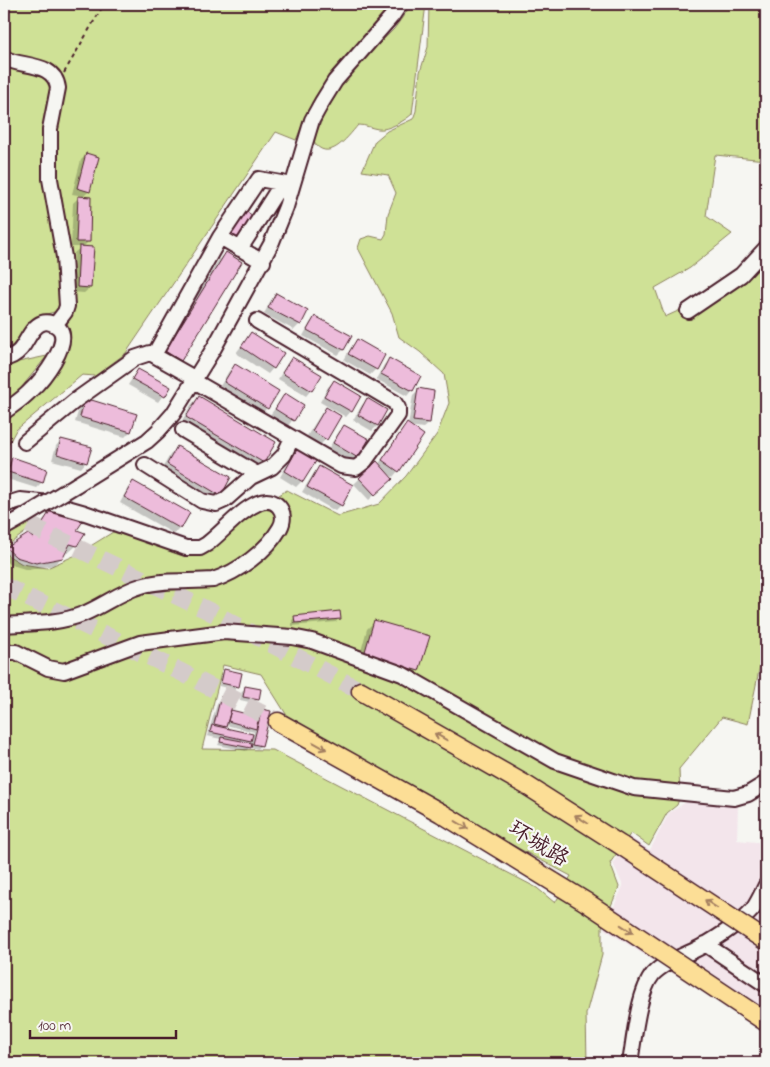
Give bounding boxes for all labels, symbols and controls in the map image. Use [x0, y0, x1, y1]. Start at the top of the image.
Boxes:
one-way arrow [435, 731, 449, 741]
one-way arrow [313, 741, 327, 751]
street label: 环城路 [502, 814, 574, 876]
one-way arrow [574, 814, 588, 825]
one-way arrow [455, 821, 469, 831]
one-way arrow [705, 899, 719, 909]
one-way arrow [620, 924, 634, 934]
scale bar [30, 1007, 176, 1039]
text: 100 m [38, 1015, 71, 1037]

